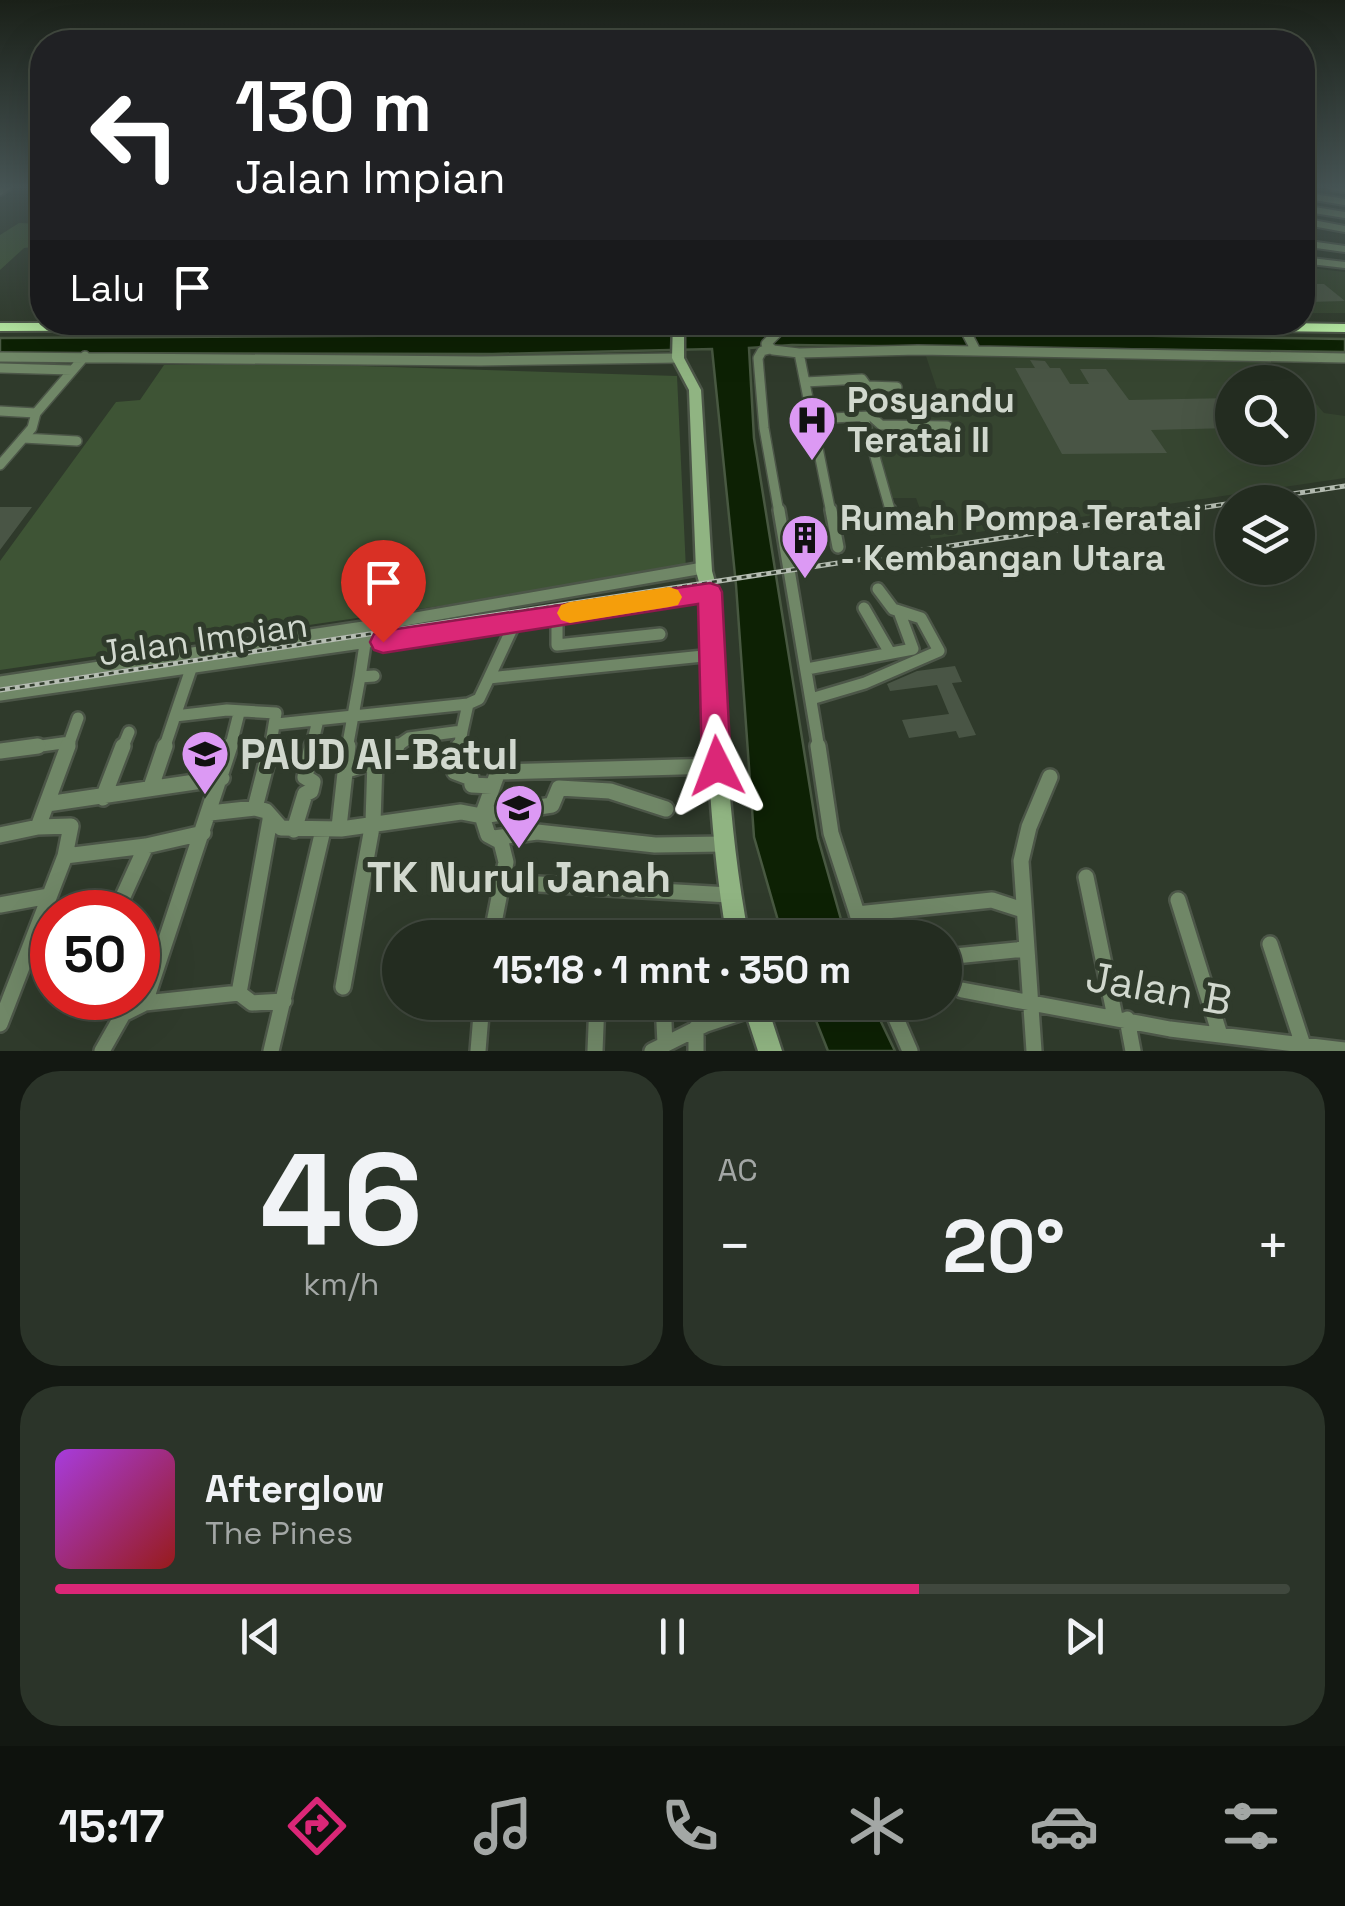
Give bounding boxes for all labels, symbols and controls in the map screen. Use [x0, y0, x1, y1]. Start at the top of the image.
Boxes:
text: 130 m [235, 62, 432, 151]
icon: left [70, 70, 200, 200]
text: Jalan Impian [235, 149, 506, 206]
icon: arrive [165, 260, 220, 315]
text: Lalu [70, 264, 145, 312]
map controls [1215, 365, 1315, 585]
button: search [1215, 365, 1315, 465]
place label: Posyandu Teratai II [847, 378, 1015, 462]
hospital icon: Posyandu Teratai II [786, 394, 838, 462]
button: layers [1215, 485, 1315, 585]
place label: Rumah Pompa Teratai - Kembangan Utara [840, 496, 1202, 580]
building icon: Rumah Pompa Teratai - Kembangan Utara [779, 512, 831, 580]
pin [341, 540, 426, 643]
icon: arrive [356, 555, 411, 610]
street label: Jalan Impian [96, 603, 310, 675]
position arrow [665, 714, 769, 818]
school or university icon: PAUD Al-Batul [179, 728, 231, 796]
place label: PAUD Al-Batul [240, 728, 518, 781]
school or university icon: TK Nurul Janah [493, 782, 545, 850]
place label: TK Nurul Janah [367, 851, 671, 904]
speed limit sign: 50 [30, 890, 160, 1020]
text: 15:18 · 1 mnt · 350 m [493, 946, 851, 994]
street label: Jalan B [1082, 950, 1236, 1027]
text: 46 [260, 1116, 423, 1282]
text: AC [718, 1150, 758, 1190]
text: 20° [942, 1198, 1065, 1294]
text: − [718, 1211, 752, 1281]
text: + [1256, 1211, 1290, 1281]
text: km/h [303, 1264, 379, 1304]
text: Afterglow [205, 1465, 385, 1513]
text: The Pines [205, 1513, 353, 1553]
icon: previous [233, 1609, 288, 1664]
icon: pause [645, 1609, 700, 1664]
icon: next [1057, 1609, 1112, 1664]
icon: directions [282, 1791, 352, 1861]
icon: music [468, 1791, 538, 1861]
icon: phone [655, 1791, 725, 1861]
icon: climate [842, 1791, 912, 1861]
icon: car [1029, 1791, 1099, 1861]
icon: filters [1216, 1791, 1286, 1861]
text: 15:17 [58, 1798, 165, 1855]

